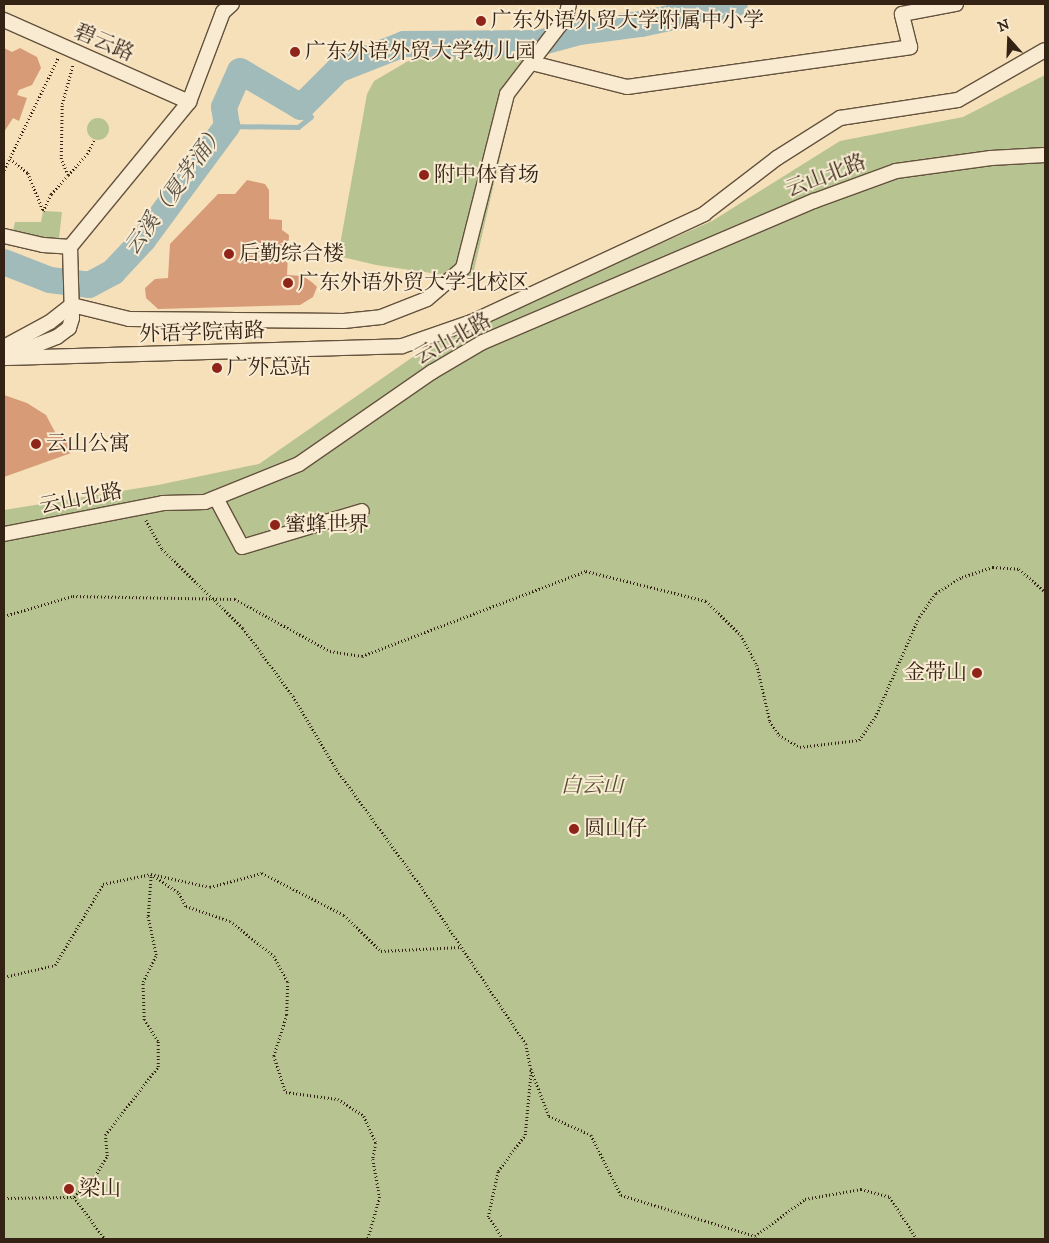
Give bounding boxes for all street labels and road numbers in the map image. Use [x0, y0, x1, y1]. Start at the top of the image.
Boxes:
street label: 碧云路 [70, 19, 138, 67]
street label: 云山北路 [782, 149, 870, 203]
street label: 云山北路 [410, 308, 496, 370]
street label: 外语学院南路 [139, 318, 265, 348]
street label: 云山北路 [37, 479, 125, 519]

